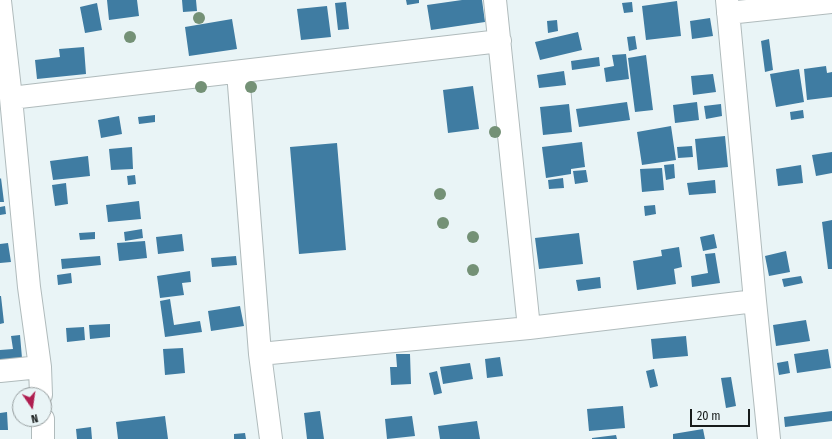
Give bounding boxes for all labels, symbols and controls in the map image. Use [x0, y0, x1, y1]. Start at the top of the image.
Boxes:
north arrow [12, 387, 52, 427]
scale bar [692, 401, 752, 427]
text: 20 m [697, 409, 721, 423]
text: N [30, 411, 39, 425]

